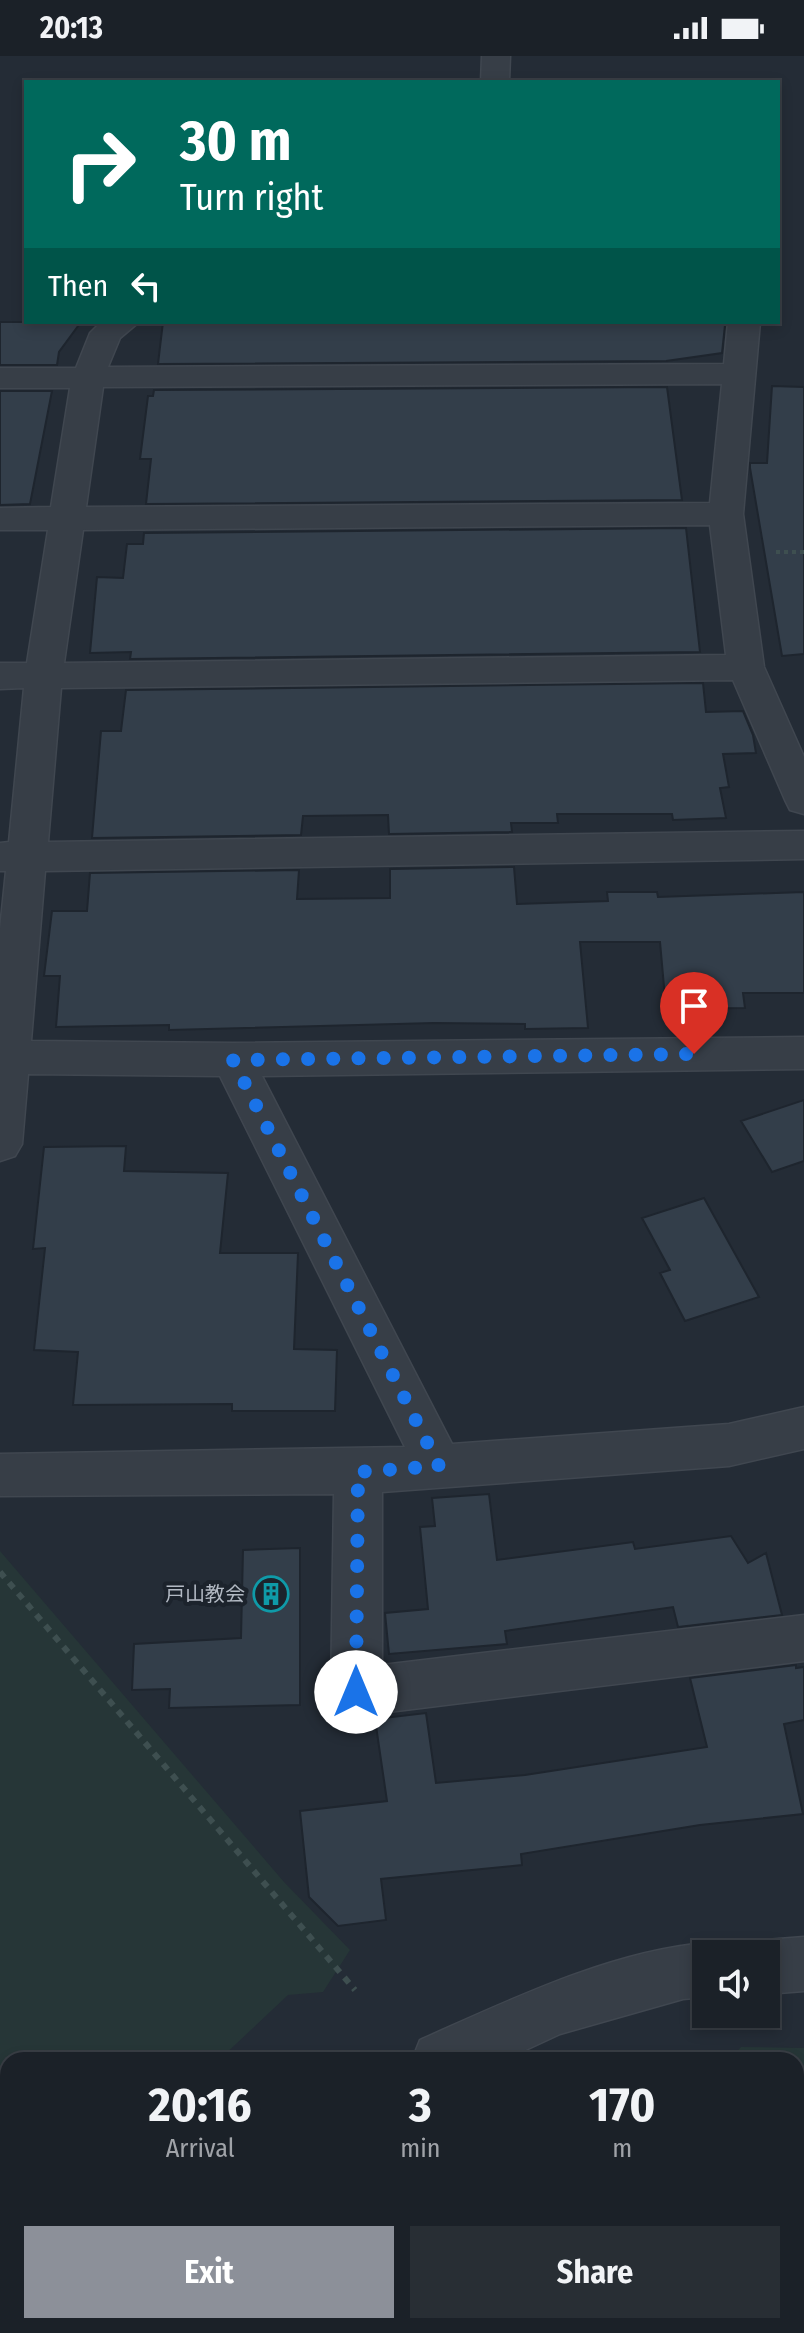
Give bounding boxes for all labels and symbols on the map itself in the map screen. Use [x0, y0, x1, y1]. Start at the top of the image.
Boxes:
pin [660, 972, 728, 1054]
building icon: 戸山教会 [252, 1575, 290, 1613]
place label: 戸山教会 [165, 1582, 245, 1606]
position arrow [314, 1650, 398, 1734]

